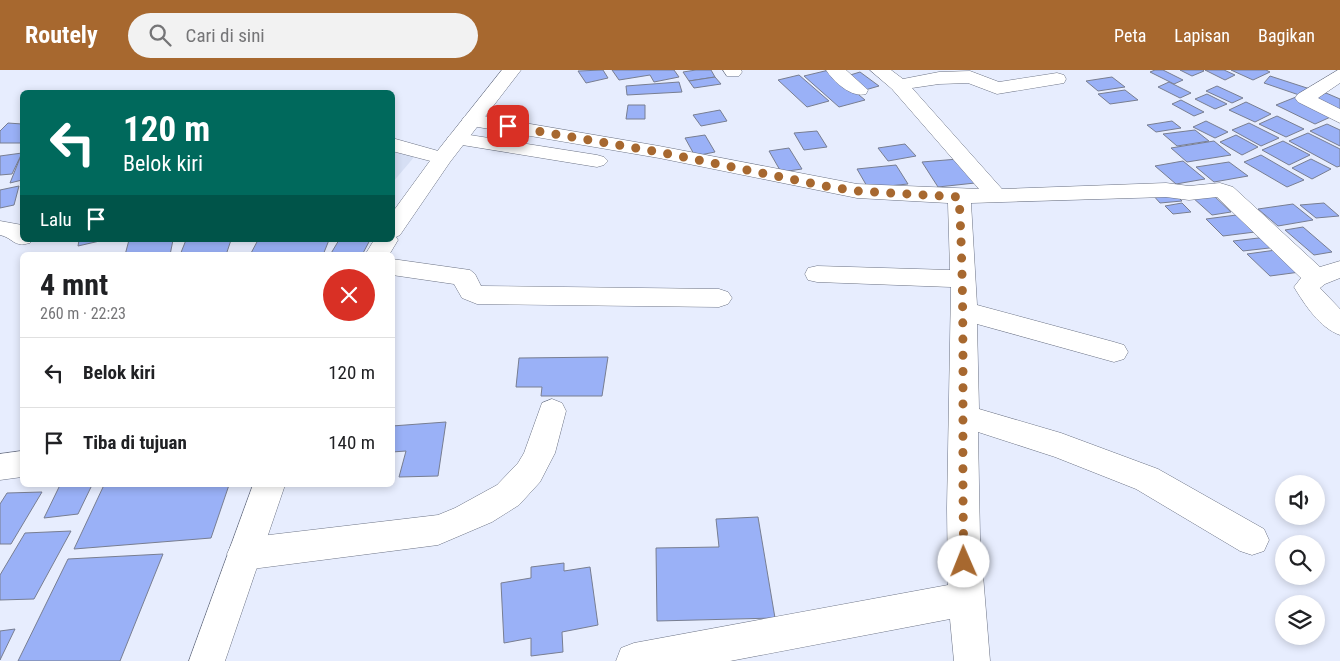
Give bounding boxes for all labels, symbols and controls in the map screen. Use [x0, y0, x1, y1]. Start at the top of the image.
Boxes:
search box [128, 13, 478, 58]
text: Routely [25, 21, 98, 49]
icon: search [146, 21, 174, 49]
text: Cari di sini [186, 24, 265, 47]
text: Peta [1114, 25, 1146, 46]
text: Lapisan [1174, 25, 1230, 46]
text: Bagikan [1258, 25, 1315, 46]
pin [487, 105, 529, 147]
text: 120 m [123, 109, 210, 150]
icon: left [40, 110, 105, 175]
icon: arrive [494, 112, 522, 140]
text: Belok kiri [123, 151, 203, 176]
icon: arrive [82, 205, 110, 233]
text: Lalu [40, 208, 72, 231]
text: 4 mnt [40, 267, 108, 302]
button: close [323, 269, 375, 321]
text: 260 m · 22:23 [40, 304, 126, 323]
icon: left [40, 359, 68, 387]
text: Belok kiri [83, 361, 155, 384]
text: 120 m [328, 361, 375, 384]
icon: arrive [40, 429, 68, 457]
text: Tiba di tujuan [83, 431, 187, 454]
text: 140 m [328, 431, 375, 454]
map controls [1275, 475, 1325, 645]
button: sound [1275, 475, 1325, 525]
position arrow [937, 535, 989, 587]
button: search [1275, 535, 1325, 585]
button: layers [1275, 595, 1325, 645]

